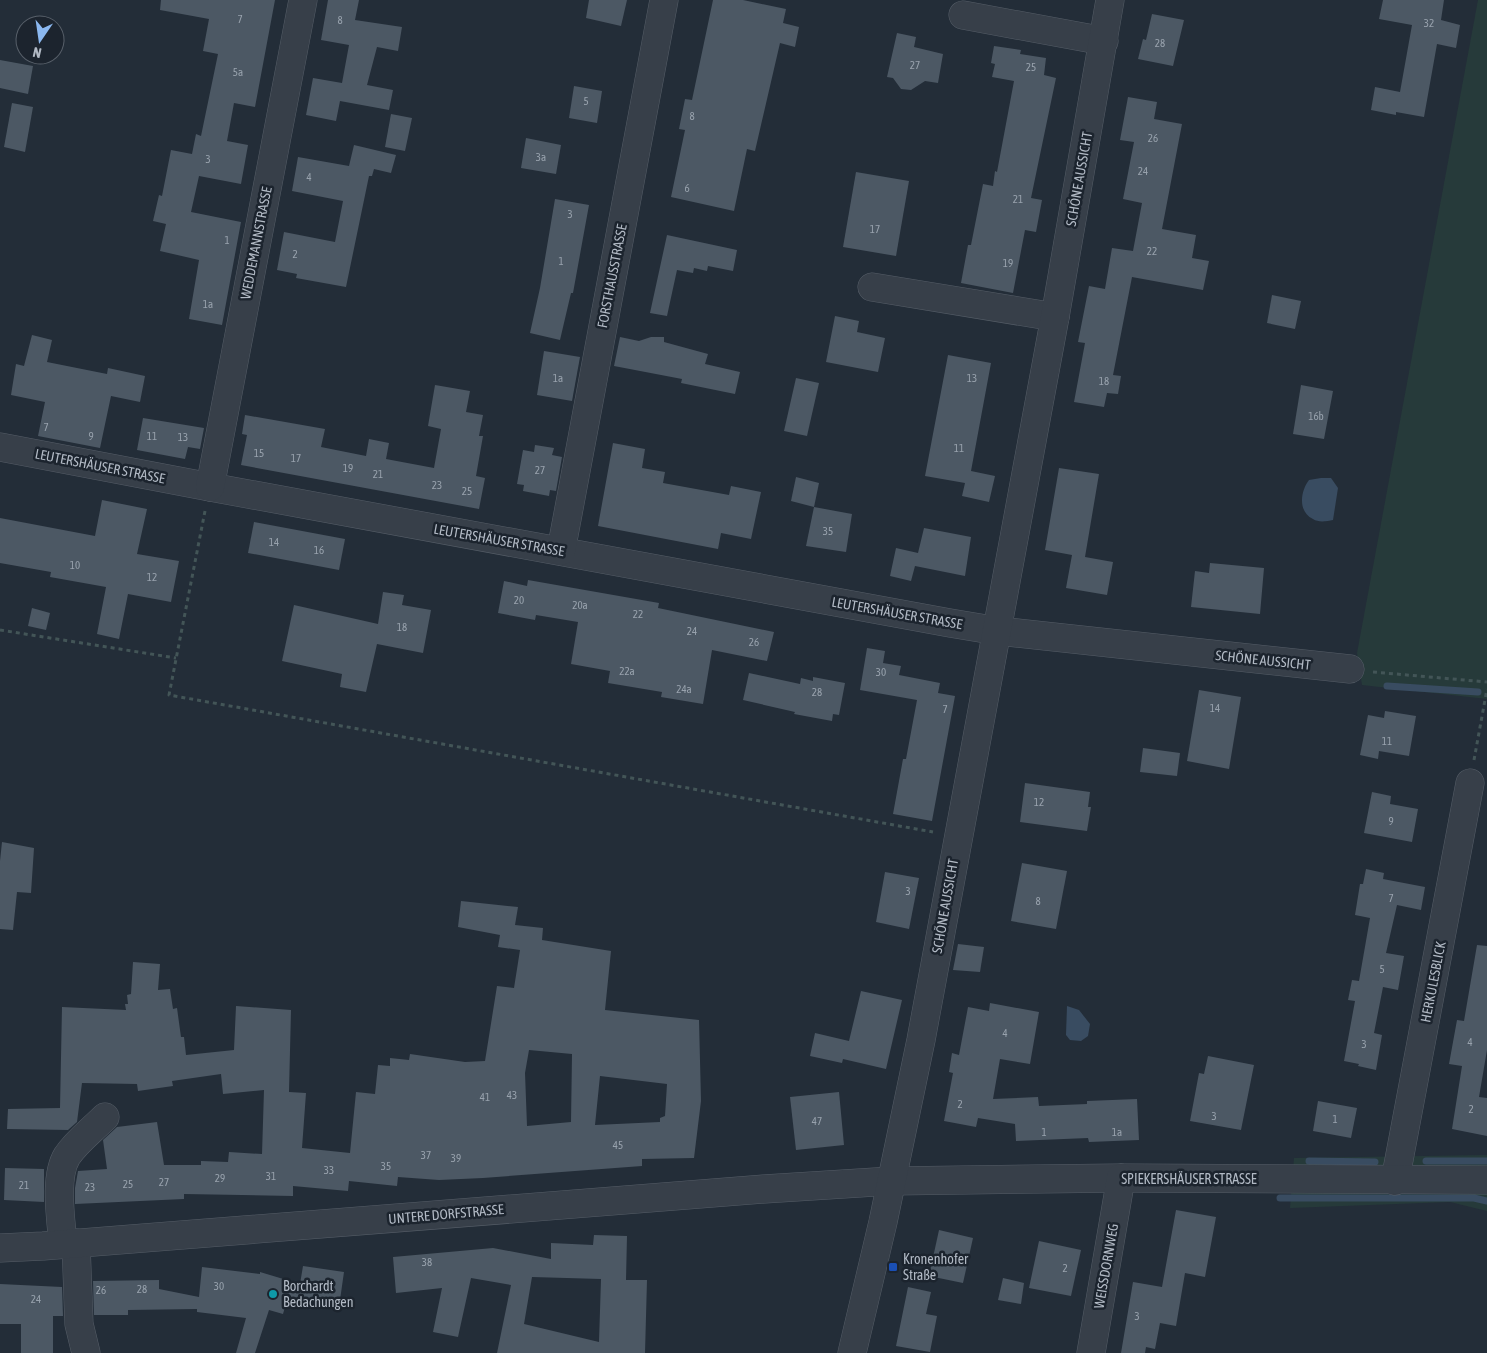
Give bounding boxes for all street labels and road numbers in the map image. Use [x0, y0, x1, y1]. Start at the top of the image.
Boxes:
street label: SCHÖNE AUSSICHT [1063, 131, 1095, 227]
street label: WEDDEMANNSTRASSE [237, 185, 275, 301]
street label: FORSTHAUSSTRASSE [594, 223, 630, 329]
street label: LEUTERSHÄUSER STRASSE [34, 446, 166, 486]
street label: LEUTERSHÄUSER STRASSE [432, 521, 566, 559]
street label: LEUTERSHÄUSER STRASSE [830, 594, 964, 632]
street label: SCHÖNE AUSSICHT [1215, 647, 1311, 673]
street label: SCHÖNE AUSSICHT [929, 858, 961, 954]
street label: HERKULESBLICK [1417, 940, 1449, 1024]
street label: SPIEKERSHÄUSER STRASSE [1121, 1171, 1257, 1187]
street label: UNTERE DORFSTRASSE [388, 1201, 504, 1227]
street label: WEISSDORNWEG [1091, 1222, 1121, 1310]

